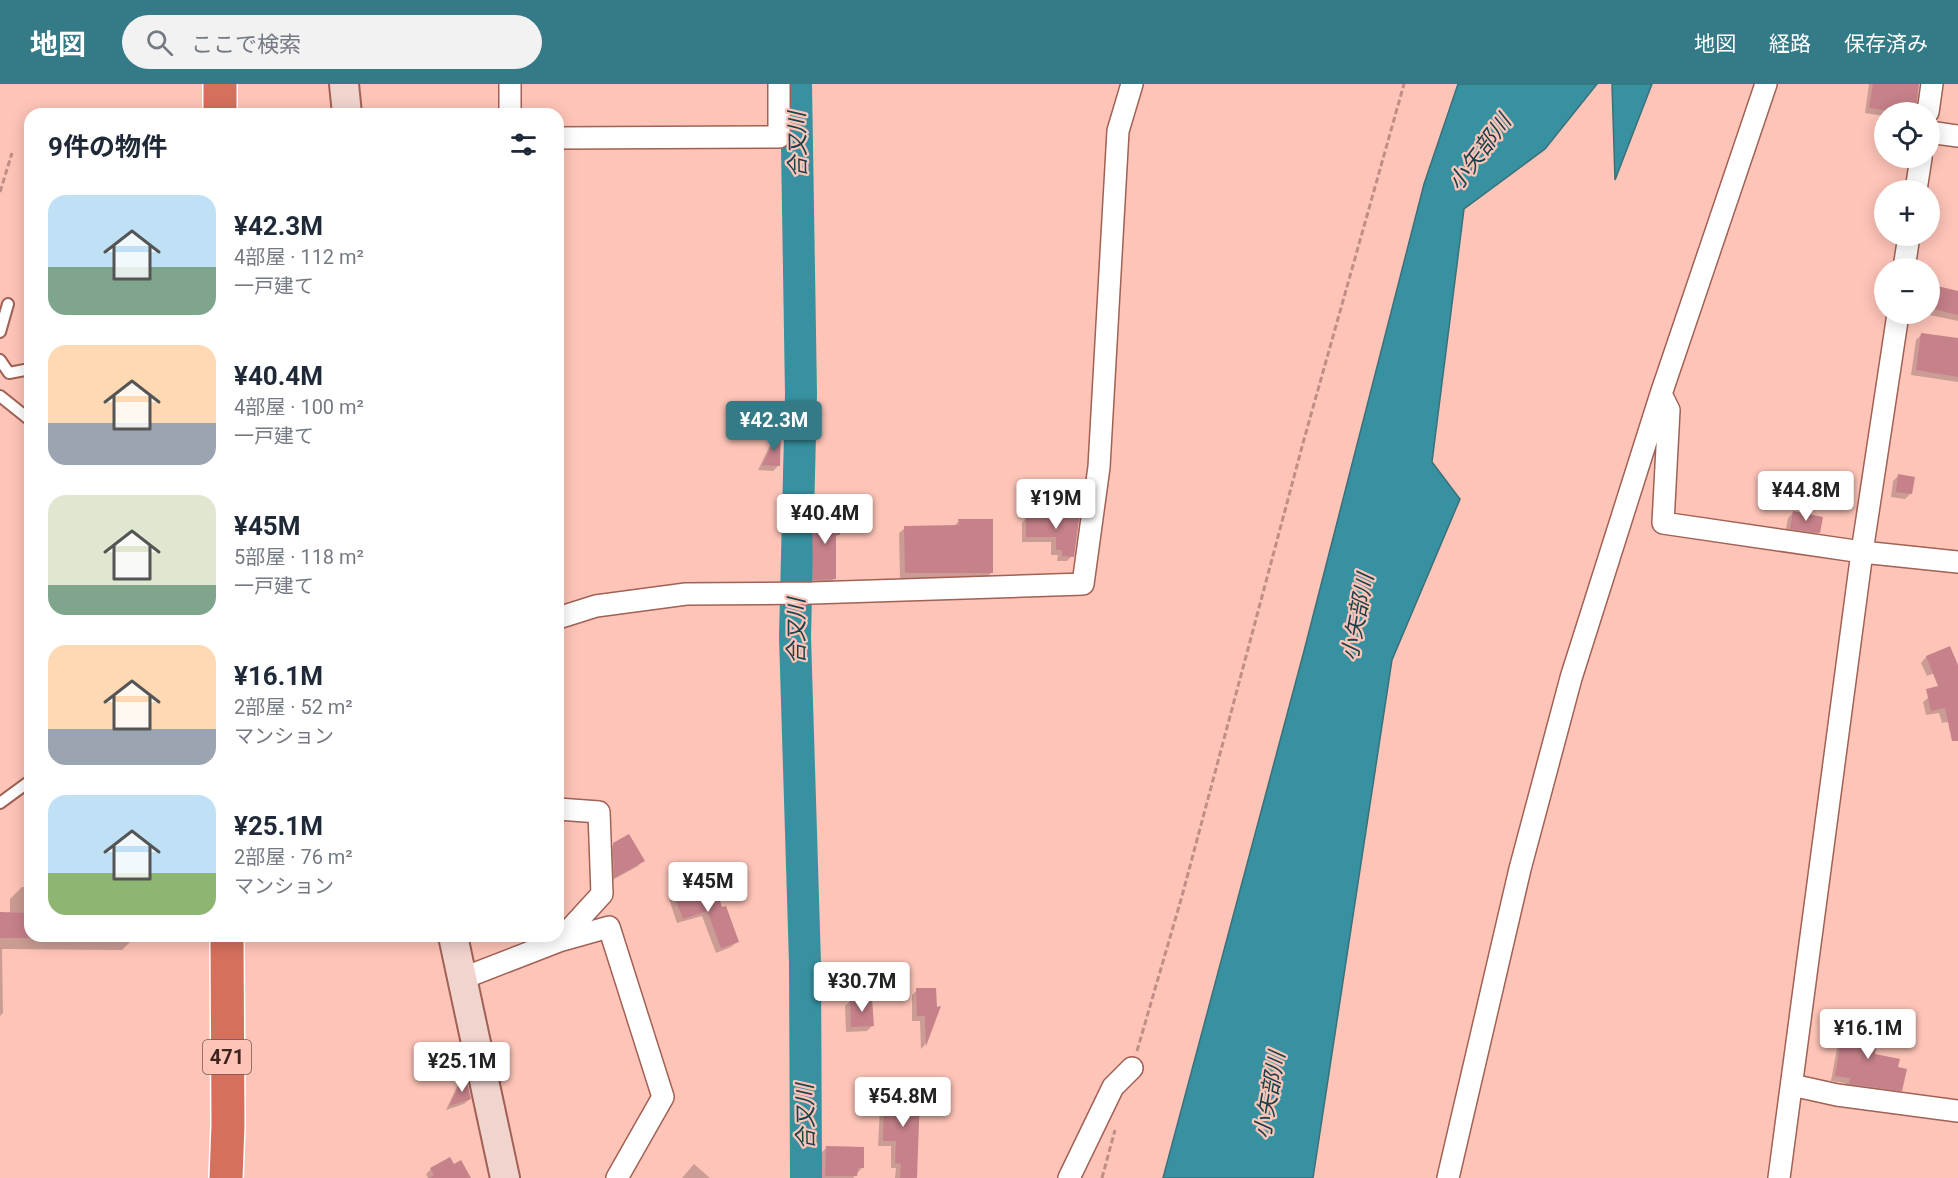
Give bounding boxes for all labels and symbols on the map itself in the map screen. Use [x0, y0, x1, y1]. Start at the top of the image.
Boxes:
water label: 小矢部川 [1443, 108, 1517, 195]
water label: 合又川 [784, 110, 811, 178]
pin: ¥42.3M [725, 401, 823, 452]
pin: ¥44.8M [1757, 471, 1855, 522]
pin: ¥19M [1020, 479, 1092, 530]
pin: ¥40.4M [776, 494, 874, 545]
water label: 小矢部川 [1337, 570, 1379, 663]
water label: 合又川 [784, 596, 809, 664]
pin: ¥45M [672, 862, 744, 913]
pin: ¥30.7M [813, 962, 911, 1013]
pin: ¥16.1M [1819, 1009, 1917, 1060]
road number: 471 [203, 1040, 251, 1074]
pin: ¥25.1M [413, 1042, 511, 1093]
water label: 小矢部川 [1250, 1048, 1290, 1141]
pin: ¥54.8M [854, 1077, 952, 1128]
water label: 合又川 [792, 1082, 819, 1150]

